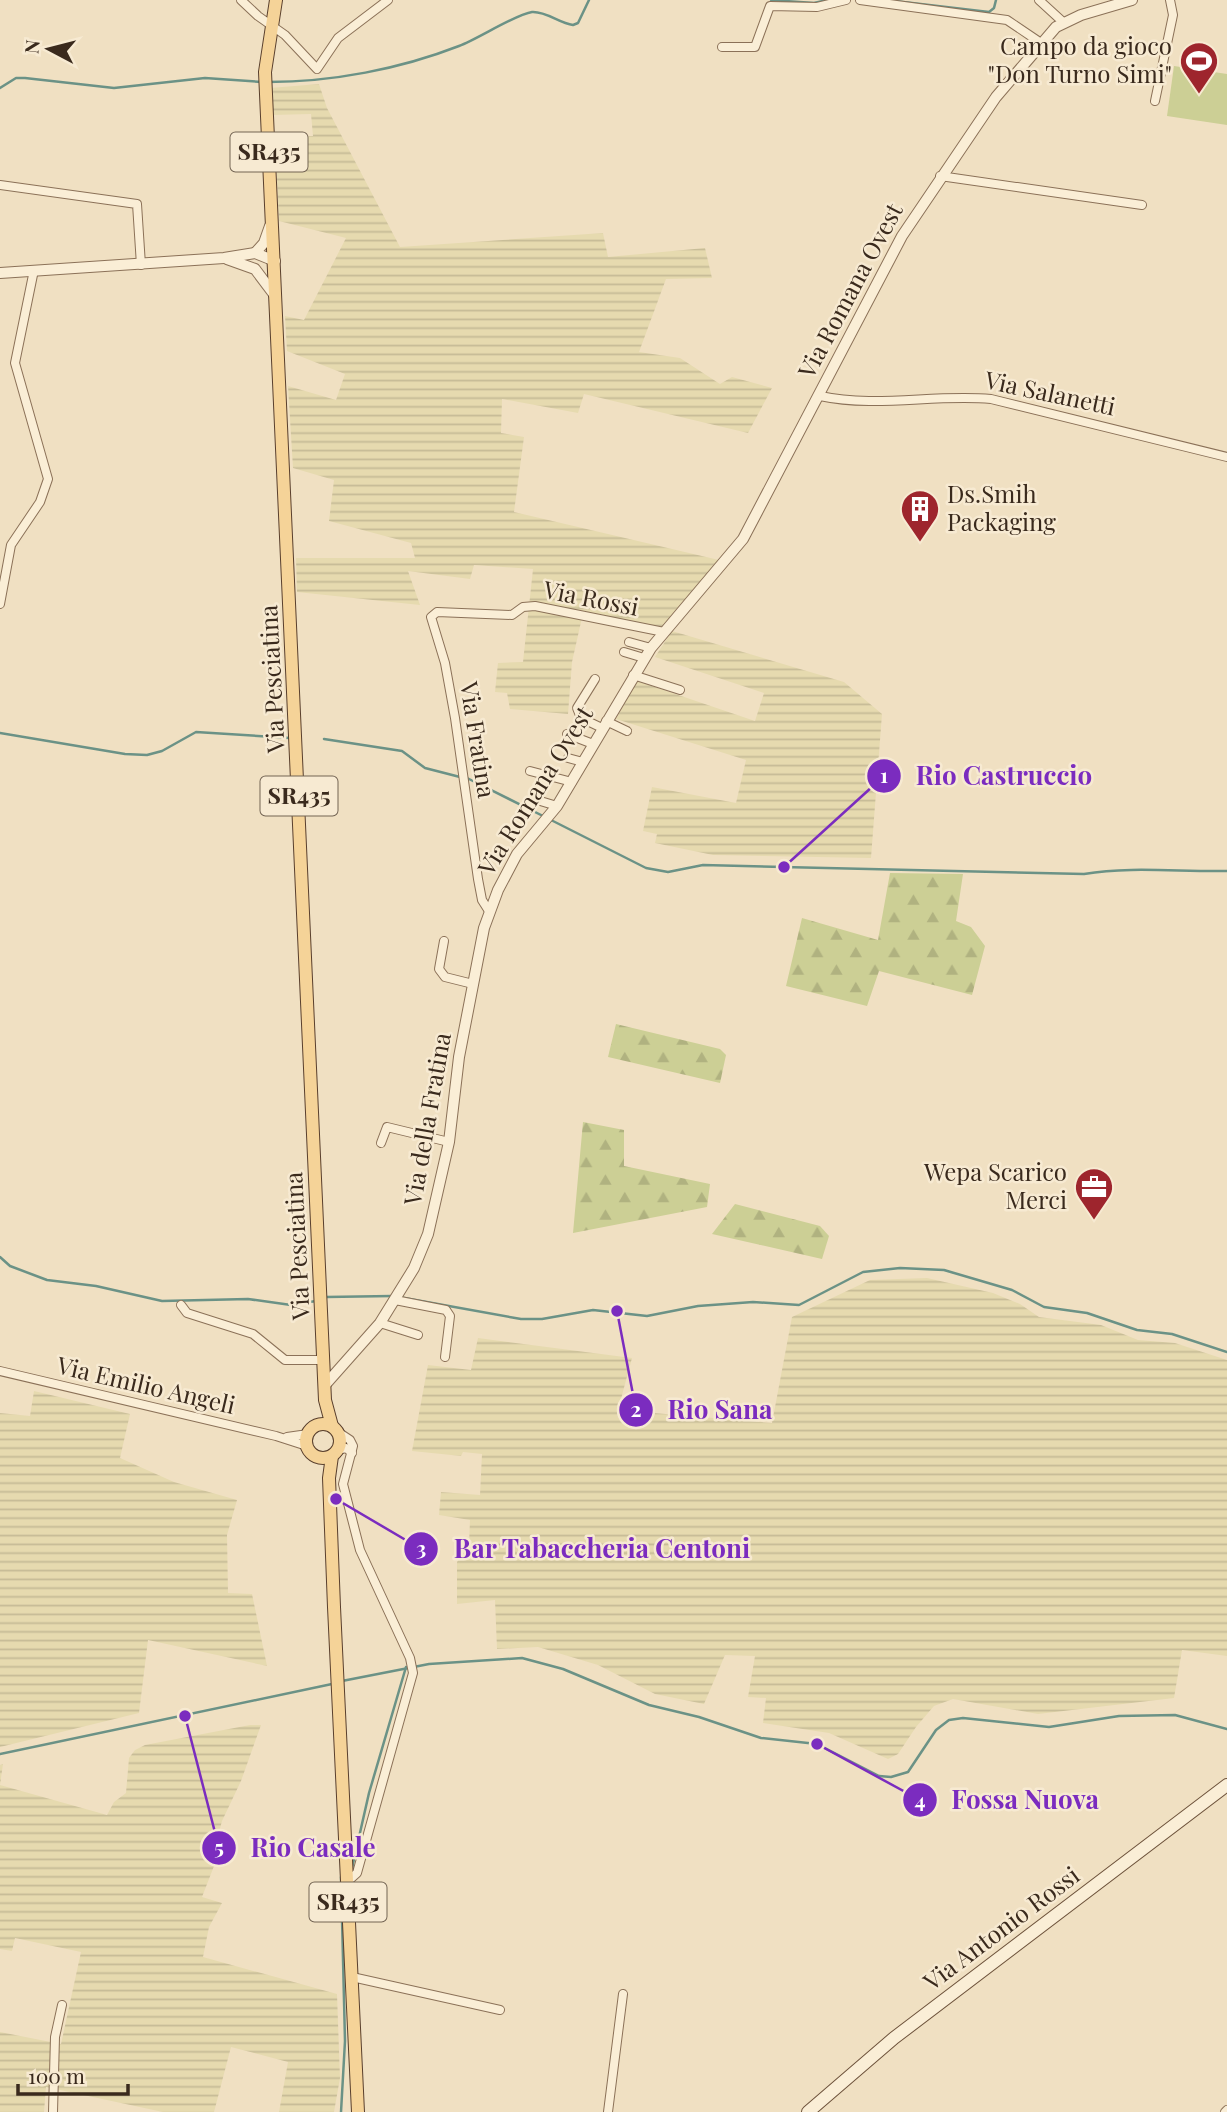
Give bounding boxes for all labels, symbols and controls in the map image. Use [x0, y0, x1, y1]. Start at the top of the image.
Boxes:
north arrow [14, 14, 84, 84]
place label: Campo da gioco "Don Turno Simi" [988, 29, 1172, 89]
text: N [17, 38, 45, 55]
sports icon: Campo da gioco "Don Turno Simi" [1178, 40, 1220, 95]
road number: SR435 [230, 132, 308, 172]
street label: Via Romana Ovest [789, 197, 909, 384]
street label: Via Salanetti [981, 362, 1118, 421]
place label: Ds.Smih Packaging [947, 477, 1056, 537]
building icon: Ds.Smih Packaging [899, 488, 941, 543]
street label: Via Rossi [540, 572, 642, 622]
street label: Via Pesciatina [251, 604, 291, 755]
street label: Via Fratina [454, 678, 504, 800]
street label: Via Romana Ovest [469, 699, 599, 881]
callout: Rio Castruccio [866, 752, 1106, 799]
text: Rio Castruccio [916, 757, 1092, 792]
text: 1 [880, 760, 888, 788]
road number: SR435 [260, 776, 338, 816]
street label: Via della Fratina [395, 1030, 457, 1208]
place label: Wepa Scarico Merci [923, 1155, 1067, 1215]
office icon: Wepa Scarico Merci [1073, 1166, 1115, 1221]
street label: Via Pesciatina [276, 1171, 316, 1322]
street label: Via Emilio Angeli [53, 1348, 239, 1420]
callout: Rio Sana [618, 1386, 786, 1433]
text: Rio Sana [667, 1391, 773, 1426]
text: 2 [631, 1394, 642, 1422]
callout: Bar Tabaccheria Centoni [404, 1525, 764, 1572]
text: Bar Tabaccheria Centoni [454, 1530, 750, 1565]
text: 3 [416, 1533, 426, 1561]
callout: Fossa Nuova [902, 1777, 1113, 1824]
text: Fossa Nuova [951, 1781, 1099, 1816]
text: 4 [914, 1785, 926, 1813]
callout: Rio Casale [201, 1825, 390, 1872]
text: Rio Casale [250, 1829, 376, 1864]
text: 5 [214, 1832, 224, 1860]
street label: Via Antonio Rossi [916, 1858, 1085, 1997]
road number: SR435 [310, 1882, 386, 1922]
scale bar [18, 2052, 128, 2096]
text: 100 m [28, 2061, 85, 2089]

